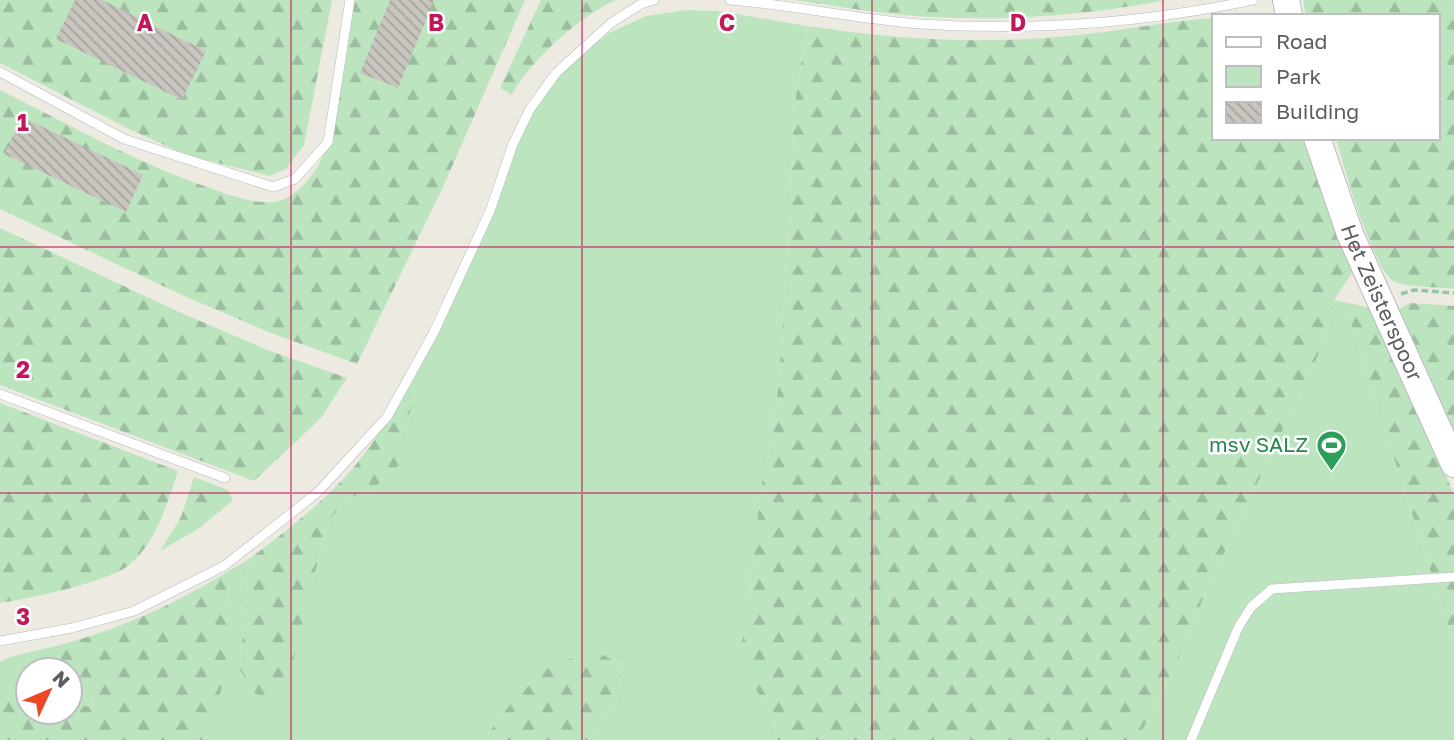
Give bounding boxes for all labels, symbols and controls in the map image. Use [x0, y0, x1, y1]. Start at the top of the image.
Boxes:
text: A [137, 8, 154, 36]
text: B [428, 8, 444, 36]
text: C [719, 8, 735, 36]
text: D [1010, 8, 1026, 36]
legend [1212, 14, 1440, 140]
text: Road [1276, 28, 1327, 54]
text: Park [1276, 63, 1322, 89]
text: Building [1276, 98, 1359, 124]
text: 1 [17, 108, 29, 136]
street label: Het Zeisterspoor [1336, 221, 1429, 385]
text: 2 [16, 355, 30, 383]
sports icon: msv SALZ [1314, 428, 1348, 472]
place label: msv SALZ [1209, 431, 1308, 457]
text: 3 [16, 602, 30, 630]
north arrow [14, 656, 84, 726]
text: N [48, 666, 75, 692]

